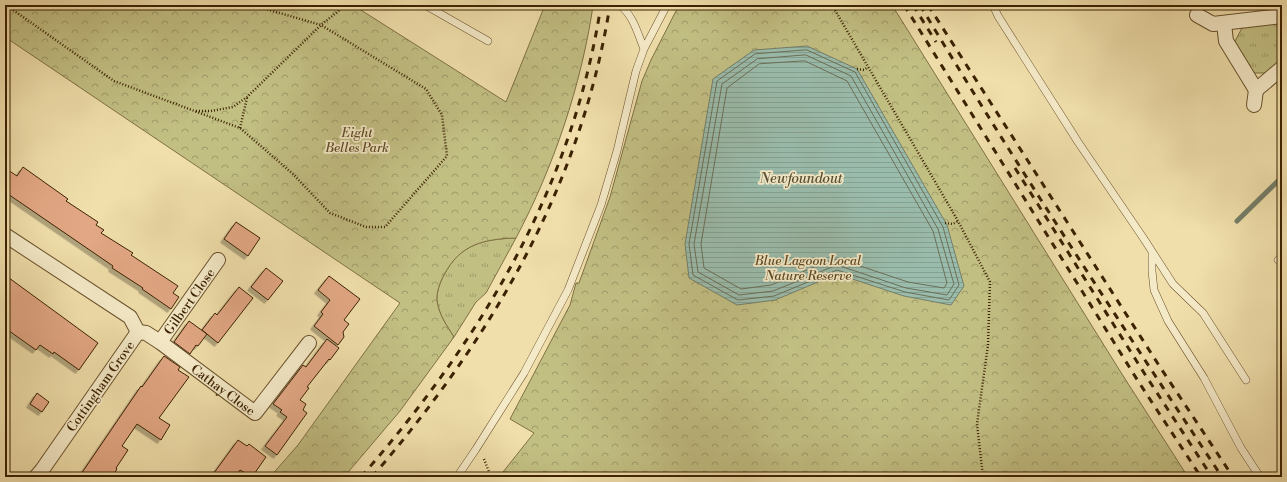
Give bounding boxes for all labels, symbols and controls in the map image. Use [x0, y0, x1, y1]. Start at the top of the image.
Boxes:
park label: Eight Belles Park [324, 125, 389, 156]
water label: Newfoundout [759, 170, 843, 188]
park label: Blue Lagoon Local Nature Reserve [754, 253, 862, 284]
street label: Gilbert Close [161, 265, 219, 338]
street label: Cottingham Grove [63, 338, 138, 435]
street label: Cathay Close [188, 361, 258, 420]

